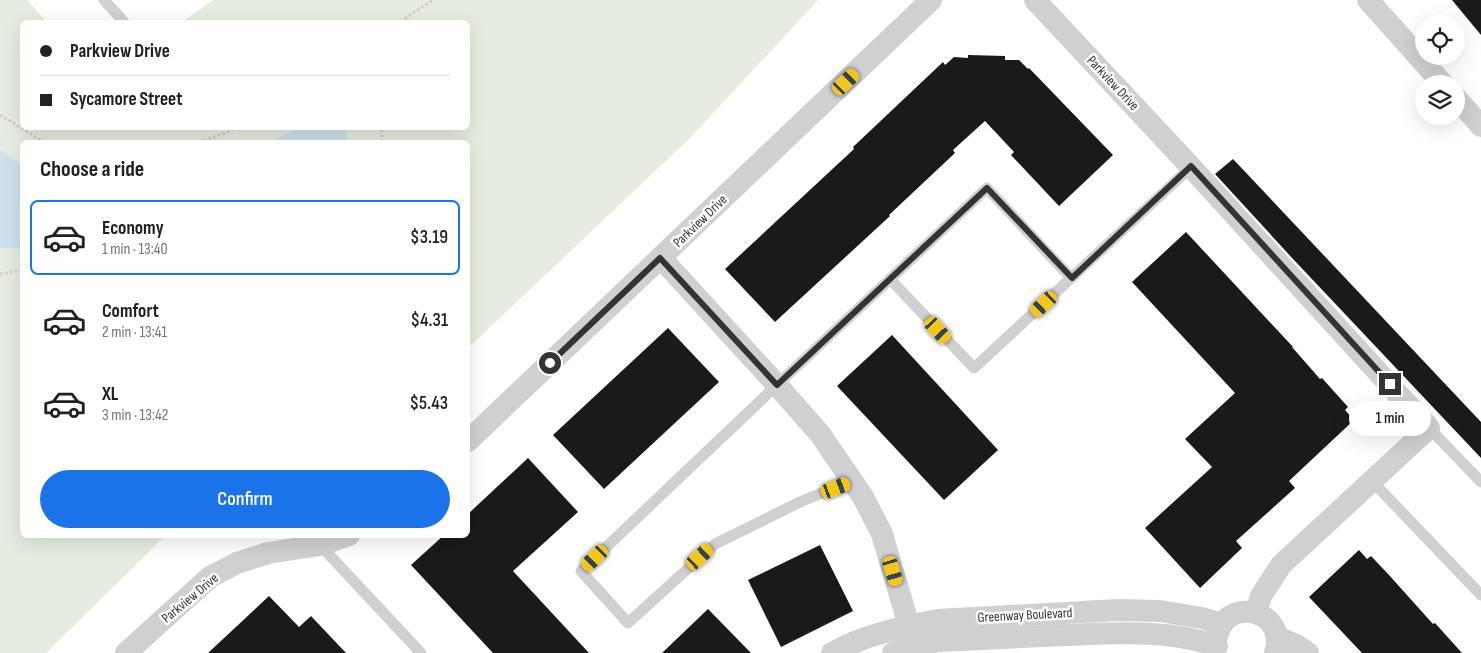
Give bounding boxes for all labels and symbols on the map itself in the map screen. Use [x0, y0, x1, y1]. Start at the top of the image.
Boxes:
street label: Parkview Drive [1083, 52, 1143, 114]
car [829, 66, 862, 98]
street label: Parkview Drive [669, 191, 731, 251]
car [1027, 288, 1060, 320]
car [922, 314, 953, 346]
route start [539, 352, 561, 374]
route end [1379, 373, 1401, 395]
callout: 1 min [1349, 402, 1431, 436]
car [819, 476, 852, 500]
car [683, 541, 716, 573]
car [578, 542, 611, 574]
car [881, 554, 904, 588]
street label: Parkview Drive [158, 569, 222, 627]
street label: Greenway Boulevard [977, 604, 1073, 626]

